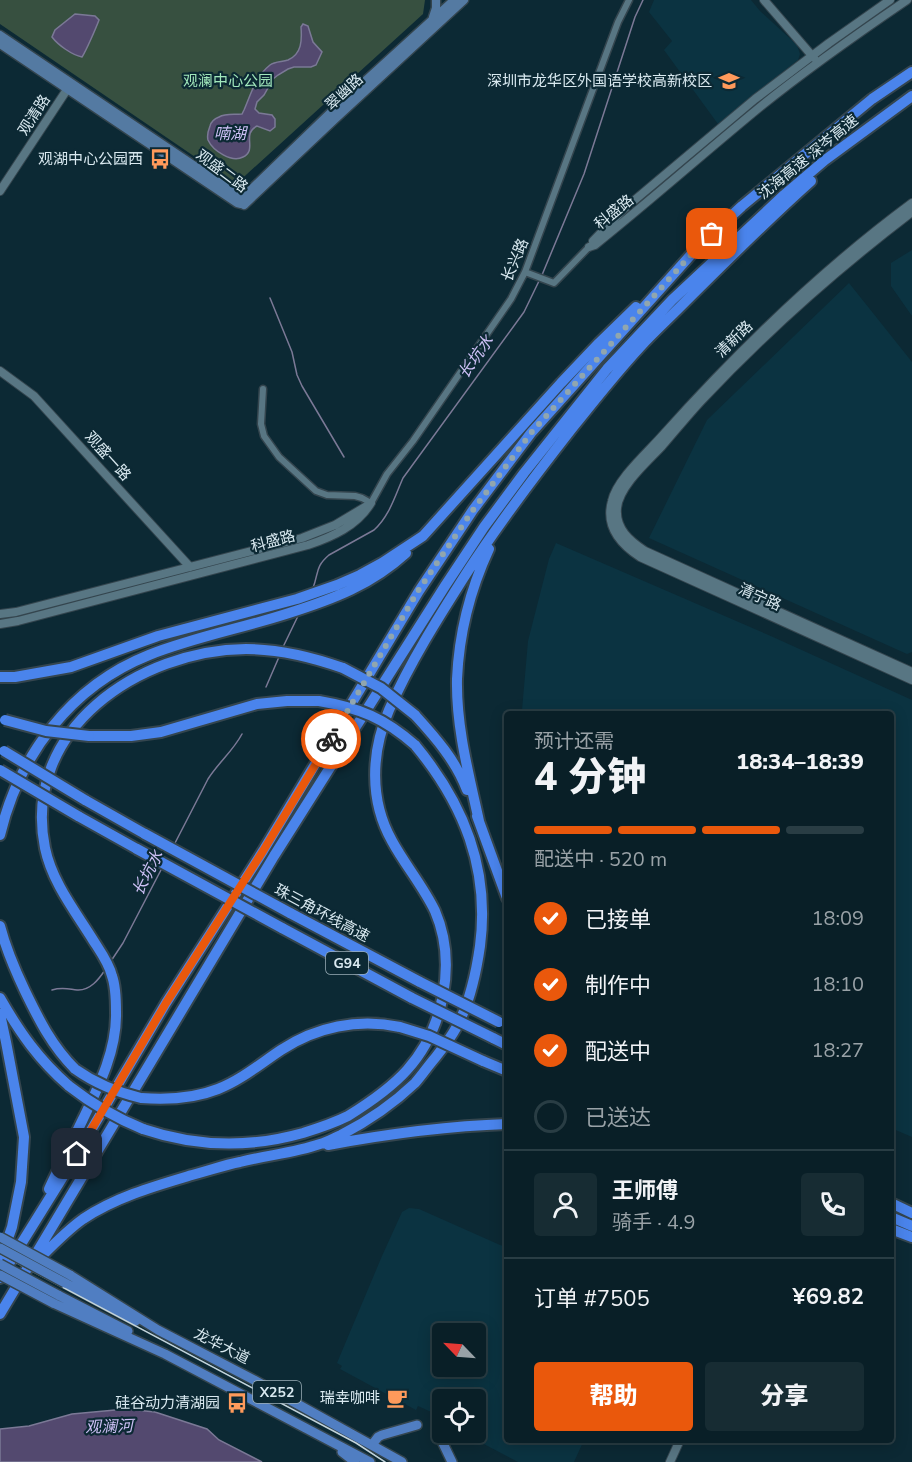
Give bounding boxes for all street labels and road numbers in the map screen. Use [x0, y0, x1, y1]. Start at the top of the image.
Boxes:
street label: 翠幽路 [321, 69, 367, 115]
street label: 观清路 [13, 91, 55, 139]
street label: 沈海高速 深岑高速 [754, 110, 862, 204]
street label: 观盛二路 [192, 145, 252, 197]
street label: 科盛路 [590, 190, 638, 234]
street label: 长兴路 [497, 235, 533, 285]
street label: 清新路 [711, 316, 757, 362]
street label: 观盛一路 [80, 427, 136, 485]
street label: 科盛路 [249, 526, 297, 556]
street label: 清宁路 [735, 579, 785, 615]
street label: 珠三角环线高速 [271, 880, 373, 946]
road number: G94 [326, 952, 368, 974]
street label: 龙华大道 [191, 1323, 253, 1369]
road number: X252 [253, 1381, 301, 1403]

